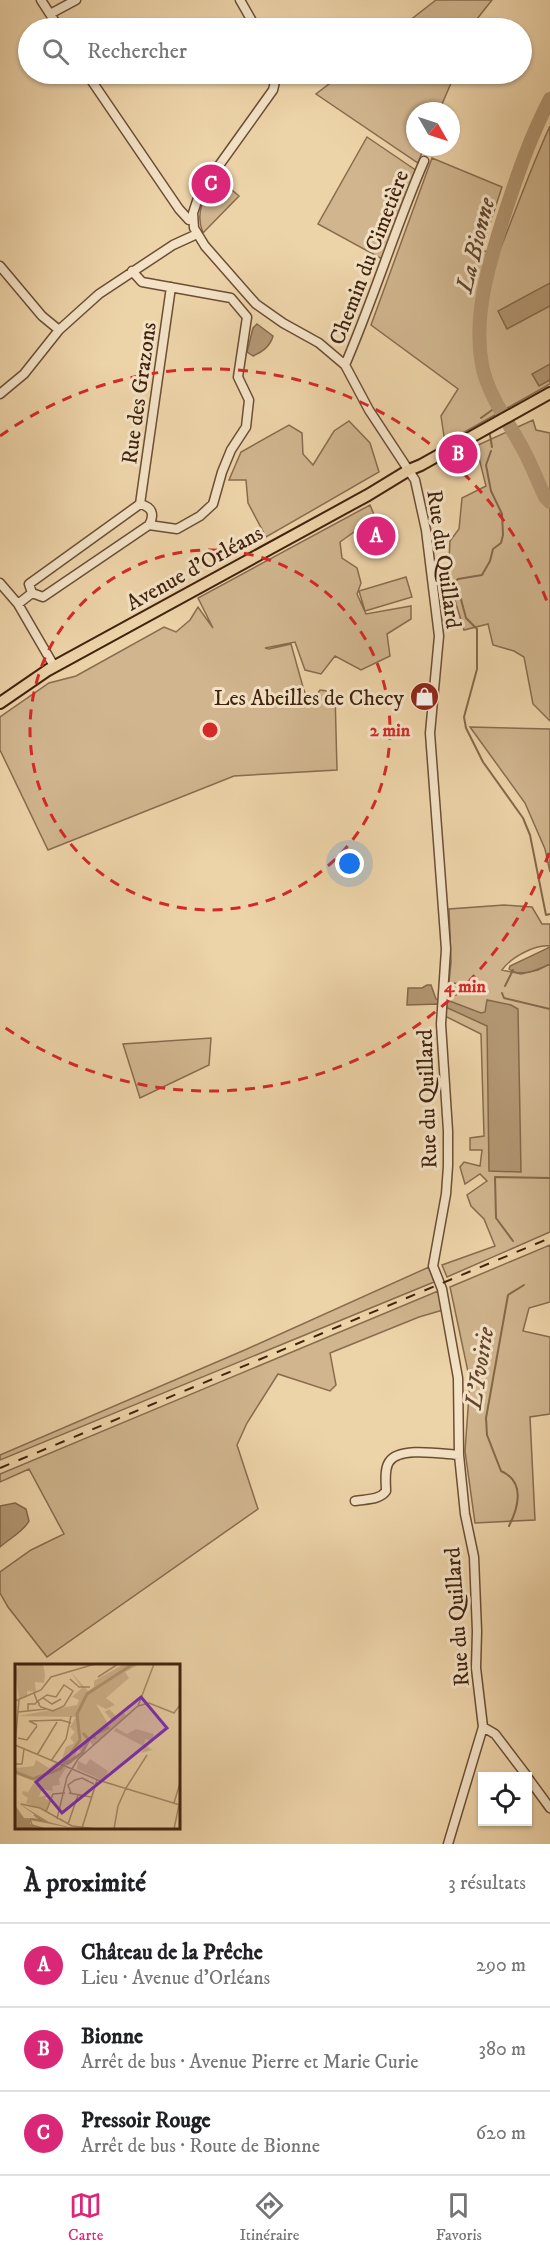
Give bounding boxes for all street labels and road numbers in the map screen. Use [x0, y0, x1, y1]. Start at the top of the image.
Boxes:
street label: Chemin du Cimetière [324, 166, 415, 349]
street label: Rue des Grazons [116, 320, 163, 466]
street label: Rue du Quillard [420, 488, 467, 630]
street label: Avenue d'Orléans [122, 520, 268, 617]
street label: Rue du Quillard [412, 1029, 443, 1169]
street label: Rue du Quillard [439, 1546, 476, 1688]

